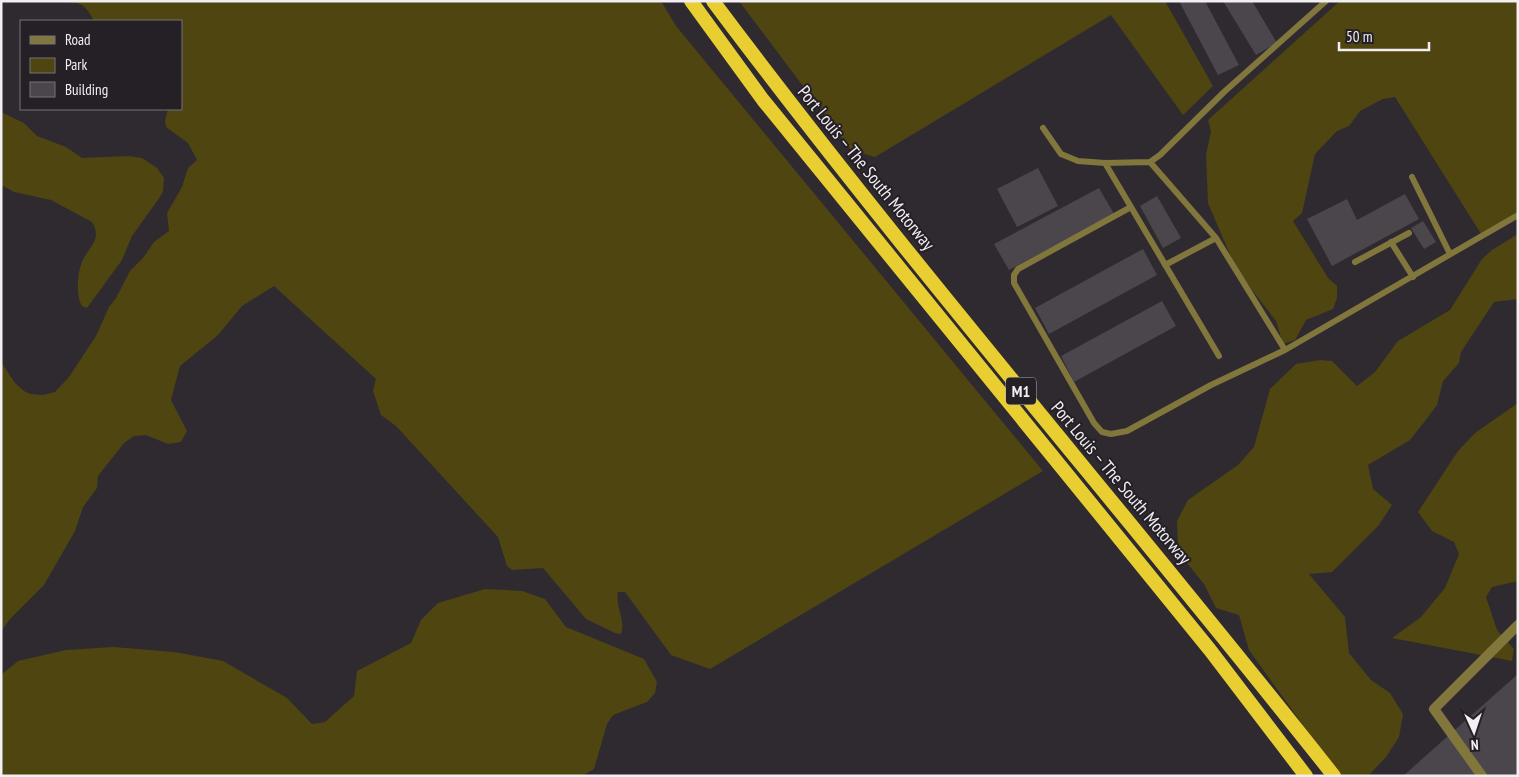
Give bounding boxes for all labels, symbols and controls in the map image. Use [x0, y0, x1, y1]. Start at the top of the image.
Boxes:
legend [20, 20, 182, 110]
scale bar [1339, 20, 1429, 52]
text: 50 m [1346, 27, 1372, 46]
text: Road [65, 30, 91, 49]
text: Park [65, 55, 87, 74]
text: Building [65, 80, 108, 99]
street label: Port Louis – The South Motorway [793, 81, 940, 255]
road number: M1 [1006, 378, 1036, 404]
street label: Port Louis – The South Motorway [1046, 397, 1196, 569]
north arrow [1449, 707, 1499, 757]
text: N [1470, 736, 1479, 754]

